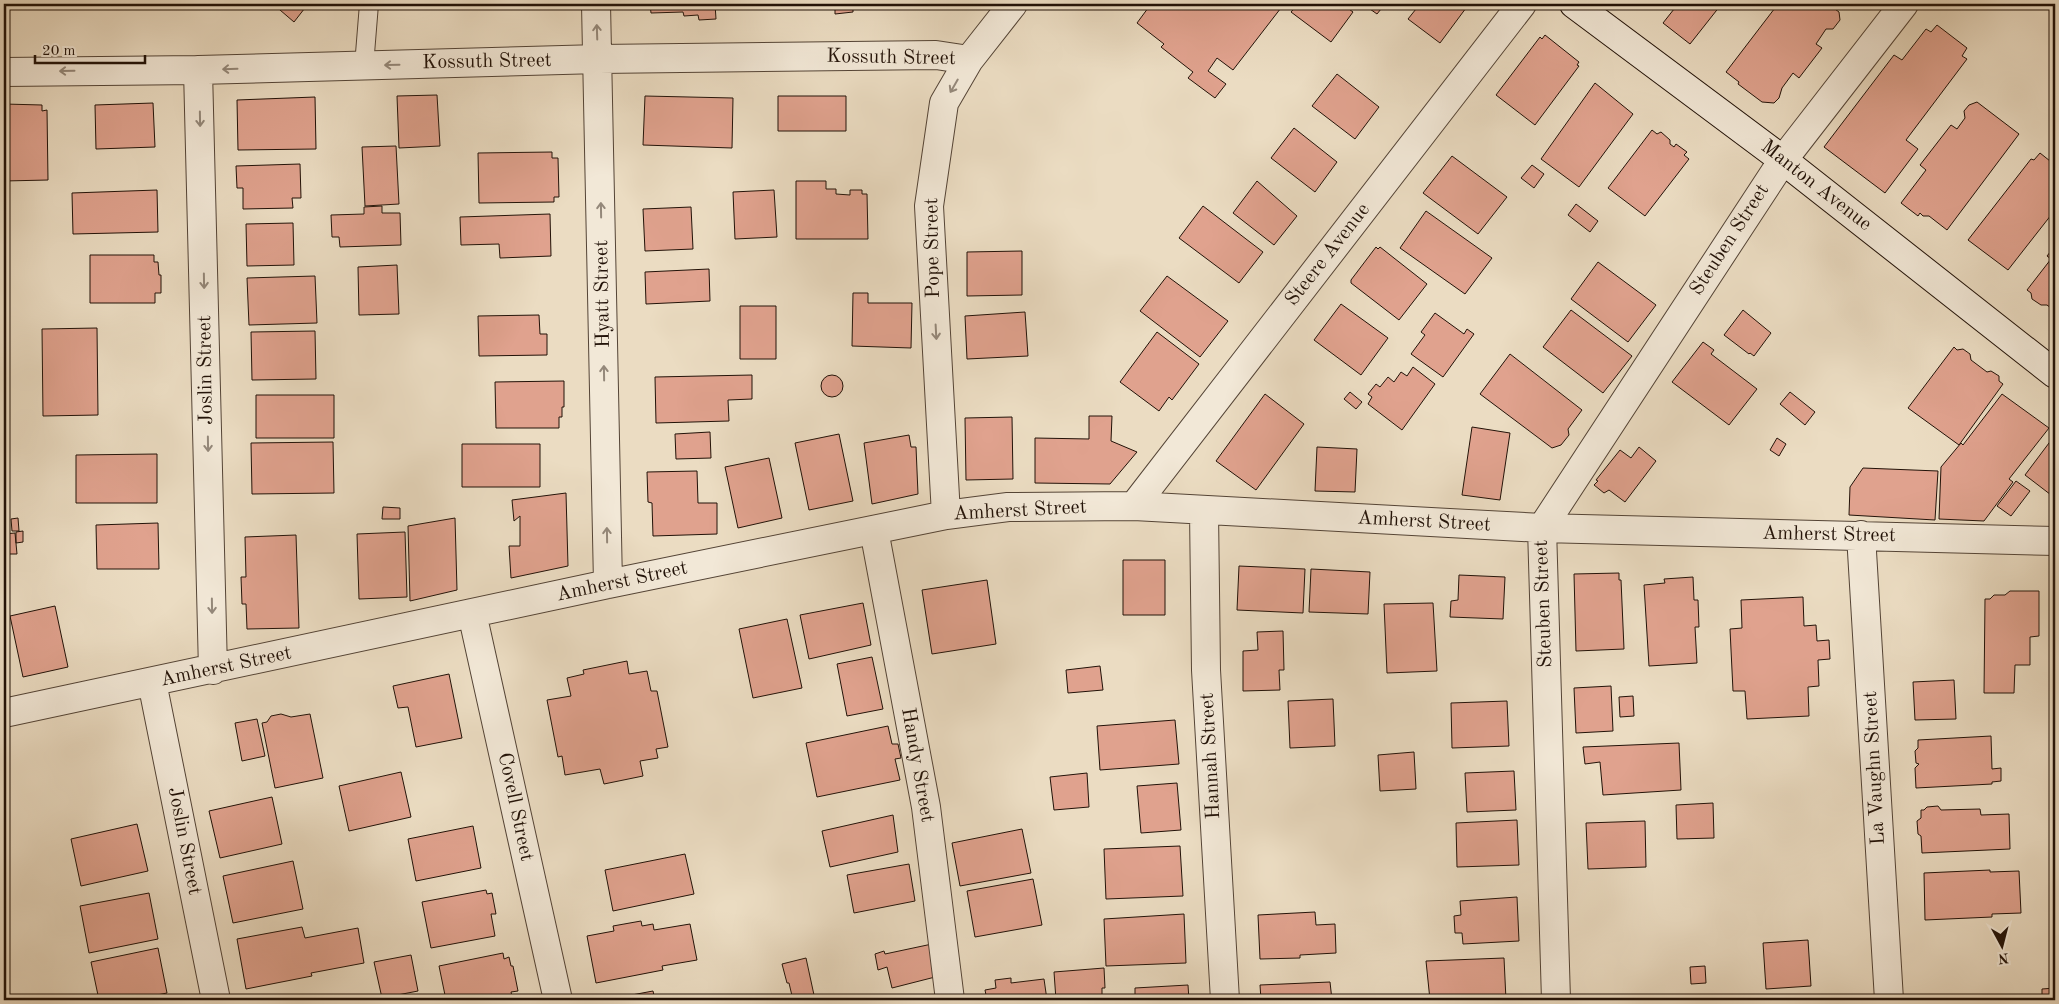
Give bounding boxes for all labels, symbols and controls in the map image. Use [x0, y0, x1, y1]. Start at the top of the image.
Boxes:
one-way arrow [593, 24, 602, 40]
scale bar [35, 32, 145, 64]
text: 20 m [42, 44, 76, 59]
street label: Kossuth Street [826, 47, 956, 69]
street label: Kossuth Street [422, 51, 552, 73]
one-way arrow [385, 60, 401, 70]
one-way arrow [222, 64, 238, 74]
one-way arrow [60, 66, 76, 76]
one-way arrow [949, 78, 959, 92]
one-way arrow [195, 110, 204, 126]
street label: Manton Avenue [1757, 137, 1875, 235]
street label: Steuben Street [1687, 181, 1773, 299]
street label: Pope Street [922, 198, 944, 298]
street label: Steere Avenue [1282, 200, 1374, 310]
one-way arrow [597, 202, 606, 218]
street label: Hyatt Street [592, 240, 614, 348]
one-way arrow [199, 273, 208, 289]
street label: Joslin Street [195, 315, 217, 425]
one-way arrow [931, 324, 940, 340]
one-way arrow [600, 365, 609, 381]
one-way arrow [203, 435, 213, 451]
street label: Amherst Street [953, 498, 1087, 524]
street label: Amherst Street [1357, 509, 1491, 535]
street label: Amherst Street [1762, 524, 1896, 546]
one-way arrow [603, 527, 612, 543]
street label: Steuben Street [1532, 540, 1556, 668]
street label: Amherst Street [555, 558, 689, 606]
one-way arrow [207, 598, 217, 614]
street label: Amherst Street [159, 643, 293, 691]
street label: La Vaughn Street [1861, 690, 1889, 846]
street label: Hannah Street [1198, 692, 1224, 820]
street label: Handy Street [897, 706, 937, 824]
street label: Covell Street [494, 751, 536, 863]
street label: Joslin Street [164, 785, 204, 897]
north arrow [1976, 922, 2026, 972]
text: N [1997, 950, 2010, 966]

